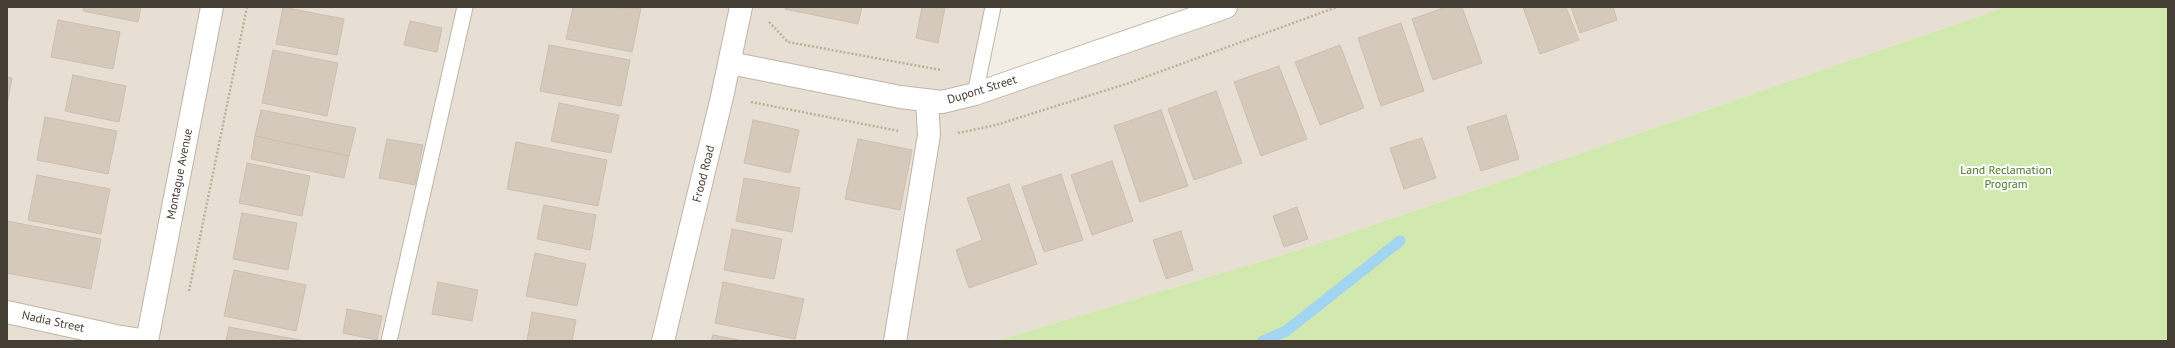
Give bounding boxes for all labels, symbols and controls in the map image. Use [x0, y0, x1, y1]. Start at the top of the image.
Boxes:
street label: Dupont Street [946, 73, 1018, 107]
street label: Montague Avenue [164, 127, 196, 221]
street label: Frood Road [690, 144, 718, 204]
park label: Land Reclamation Program [1960, 164, 2052, 192]
street label: Nadia Street [20, 308, 86, 336]

